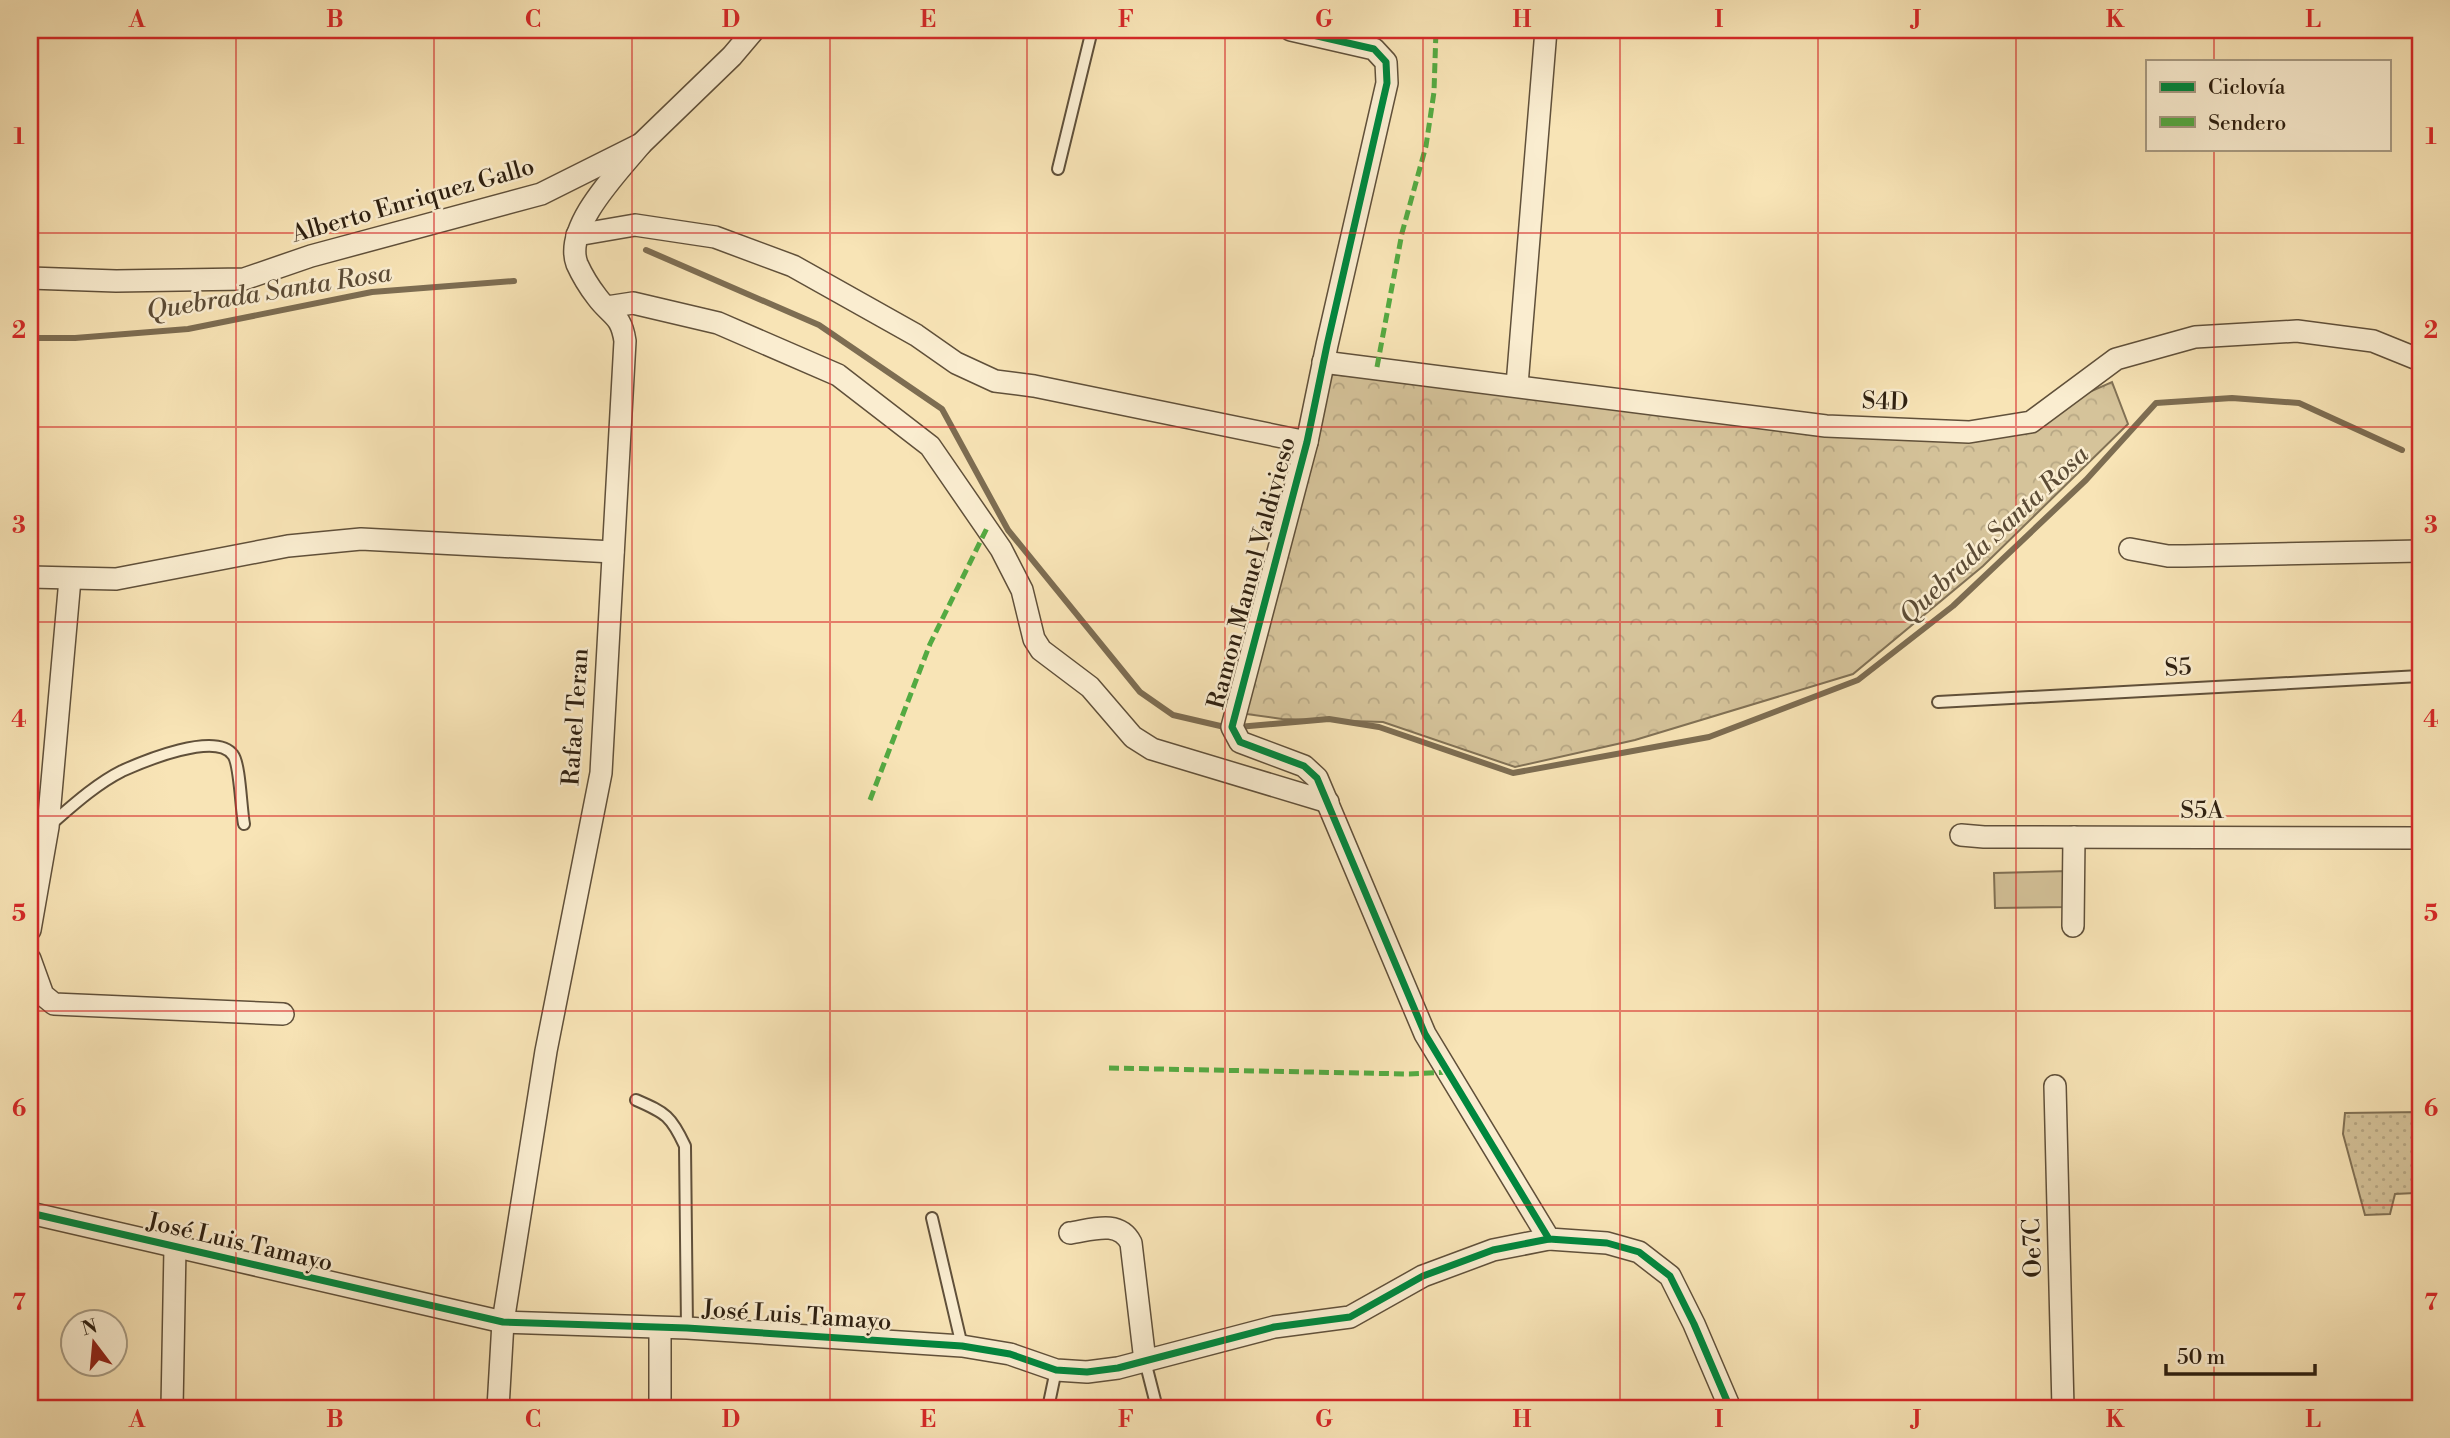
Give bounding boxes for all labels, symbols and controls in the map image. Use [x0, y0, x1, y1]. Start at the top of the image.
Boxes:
text: A [128, 6, 146, 34]
text: B [326, 6, 344, 34]
text: C [525, 6, 541, 34]
text: D [722, 6, 740, 34]
text: E [920, 6, 936, 34]
text: F [1118, 6, 1134, 34]
text: G [1315, 6, 1333, 34]
text: H [1513, 6, 1532, 34]
text: I [1715, 6, 1724, 34]
text: J [1910, 6, 1922, 34]
text: K [2106, 6, 2125, 34]
text: L [2305, 6, 2321, 34]
legend [2146, 60, 2390, 150]
text: Ciclovía [2208, 75, 2286, 101]
text: Sendero [2208, 111, 2286, 137]
text: 1 [13, 123, 25, 151]
text: 1 [2425, 123, 2437, 151]
street label: Alberto Enriquez Gallo [287, 152, 538, 250]
water label: Quebrada Santa Rosa [144, 257, 394, 327]
text: 2 [12, 317, 26, 345]
text: 2 [2424, 317, 2438, 345]
street label: S4D [1861, 386, 1909, 418]
street label: Ramon Manuel Valdivieso [1201, 434, 1303, 712]
water label: Quebrada Santa Rosa [1893, 438, 2096, 631]
text: 3 [12, 512, 26, 540]
text: 3 [2424, 512, 2438, 540]
street label: Rafael Teran [556, 647, 596, 787]
street label: S5 [2164, 652, 2192, 684]
text: 4 [11, 706, 27, 734]
text: 4 [2423, 706, 2439, 734]
street label: S5A [2180, 796, 2224, 826]
text: 5 [12, 900, 26, 928]
text: 5 [2424, 900, 2438, 928]
text: 6 [12, 1095, 26, 1123]
text: 6 [2424, 1095, 2438, 1123]
street label: José Luis Tamayo [143, 1207, 336, 1279]
street label: Oe7C [2017, 1218, 2049, 1278]
text: 7 [12, 1289, 26, 1317]
text: 7 [2424, 1289, 2438, 1317]
street label: José Luis Tamayo [700, 1294, 893, 1338]
north arrow [60, 1308, 130, 1378]
text: N [79, 1314, 100, 1341]
scale bar [2166, 1333, 2315, 1377]
text: 50 m [2177, 1345, 2225, 1371]
text: A [128, 1406, 146, 1434]
text: B [326, 1406, 344, 1434]
text: C [525, 1406, 541, 1434]
text: D [722, 1406, 740, 1434]
text: E [920, 1406, 936, 1434]
text: F [1118, 1406, 1134, 1434]
text: G [1315, 1406, 1333, 1434]
text: H [1513, 1406, 1532, 1434]
text: I [1715, 1406, 1724, 1434]
text: J [1910, 1406, 1922, 1434]
text: K [2106, 1406, 2125, 1434]
text: L [2305, 1406, 2321, 1434]

